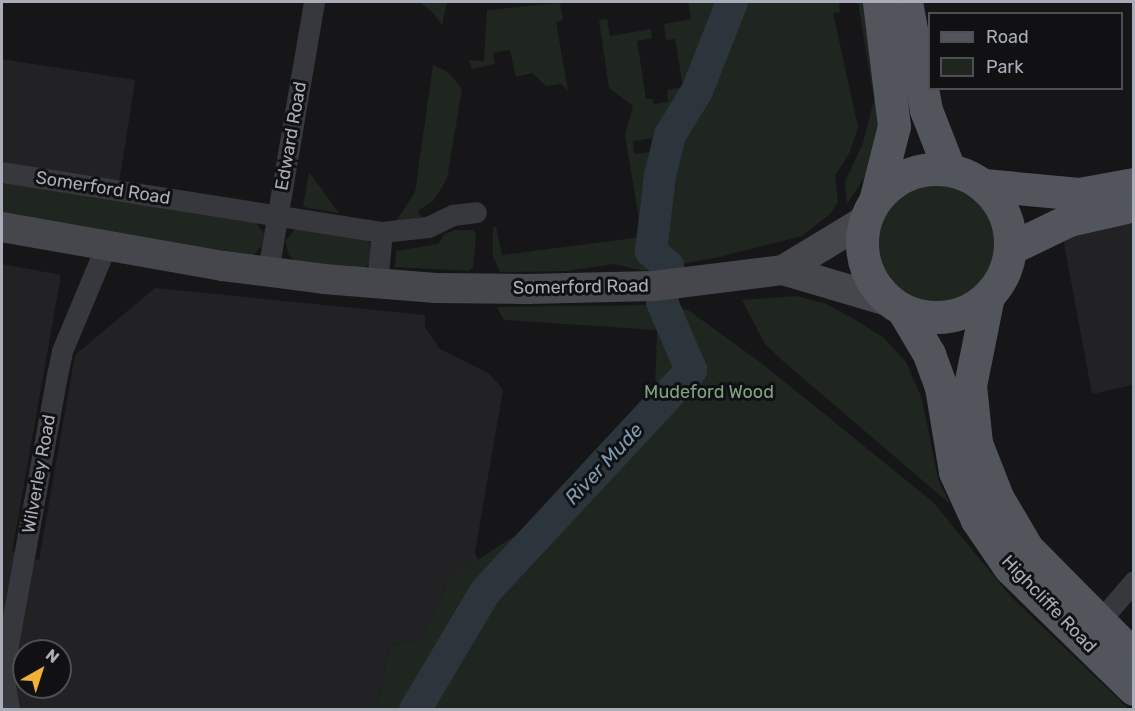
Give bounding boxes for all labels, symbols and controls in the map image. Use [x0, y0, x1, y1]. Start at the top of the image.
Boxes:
legend [928, 12, 1123, 90]
text: Road [986, 26, 1029, 48]
text: Park [986, 56, 1023, 78]
street label: Edward Road [271, 80, 311, 192]
street label: Somerford Road [34, 167, 172, 209]
street label: Somerford Road [513, 275, 649, 299]
park label: Mudeford Wood [644, 381, 774, 403]
street label: Wilverley Road [18, 413, 60, 535]
water label: River Mude [560, 418, 648, 510]
street label: Highcliffe Road [997, 551, 1101, 657]
north arrow [12, 639, 72, 699]
text: N [42, 645, 63, 667]

